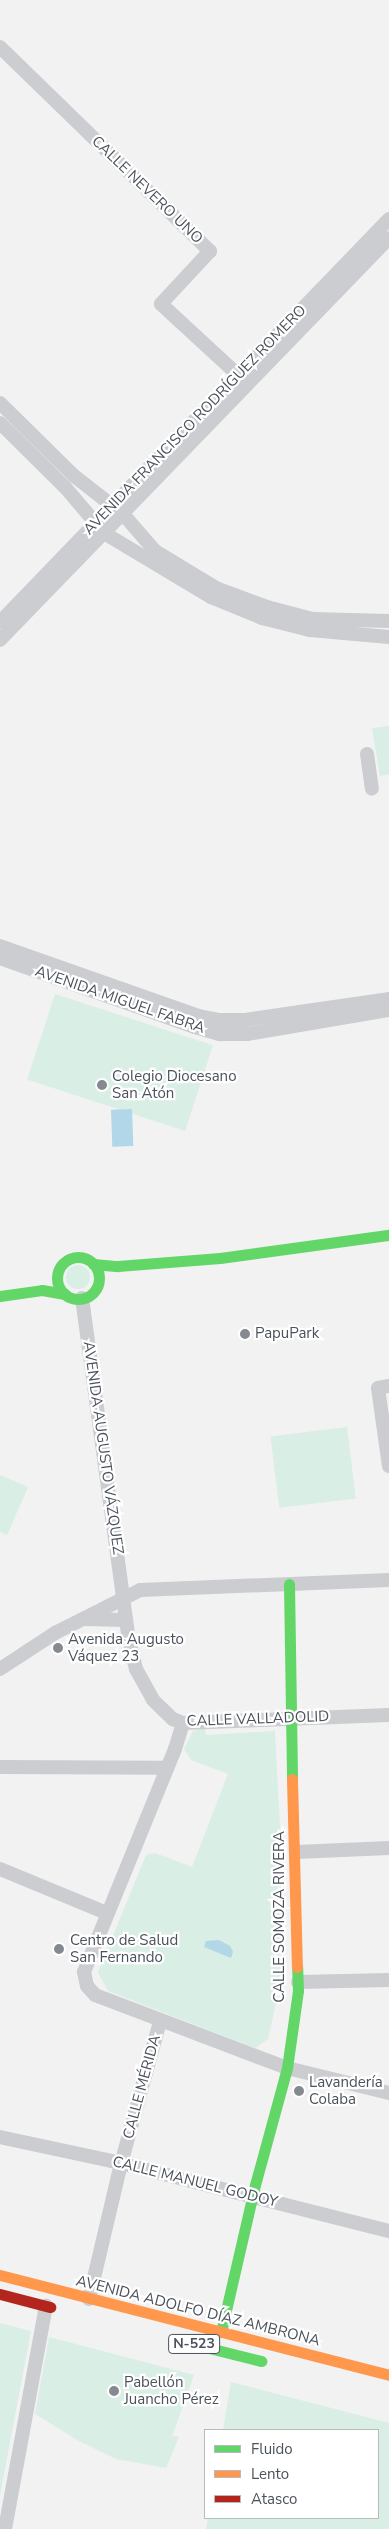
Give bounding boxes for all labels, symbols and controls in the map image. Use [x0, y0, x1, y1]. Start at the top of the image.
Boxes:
street label: CALLE NEVERO UNO [88, 132, 206, 248]
street label: AVENIDA FRANCISCO RODRÍGUEZ ROMERO [80, 301, 310, 539]
street label: AVENIDA MIGUEL FABRA [33, 962, 207, 1038]
place label: Colegio Diocesano San Atón [112, 1067, 236, 1102]
marker: Colegio Diocesano San Atón [96, 1079, 108, 1091]
place label: PapuPark [255, 1325, 319, 1343]
marker: PapuPark [239, 1328, 251, 1340]
street label: AVENIDA AUGUSTO VÁZQUEZ [79, 1340, 127, 1556]
place label: Avenida Augusto Váquez 23 [68, 1630, 184, 1665]
marker: Avenida Augusto Váquez 23 [52, 1642, 64, 1654]
street label: CALLE VALLADOLID [186, 1708, 330, 1730]
street label: CALLE SOMOZA RIVERA [271, 1831, 289, 2003]
place label: Centro de Salud San Fernando [70, 1931, 178, 1966]
marker: Centro de Salud San Fernando [52, 1942, 66, 1956]
street label: CALLE MÉRIDA [119, 2033, 165, 2141]
place label: Lavandería Colaba [309, 2073, 383, 2108]
marker: Lavandería Colaba [293, 2085, 305, 2097]
street label: CALLE MANUEL GODOY [111, 2153, 279, 2211]
street label: AVENIDA ADOLFO DÍAZ AMBRONA [74, 2272, 322, 2350]
road number: N-523 [168, 2332, 220, 2356]
place label: Pabellón Juancho Pérez [124, 2373, 219, 2408]
marker: Pabellón Juancho Pérez [108, 2385, 120, 2397]
legend [204, 2429, 379, 2519]
text: Fluido [251, 2439, 293, 2459]
text: Lento [251, 2464, 289, 2484]
text: Atasco [251, 2489, 297, 2509]

